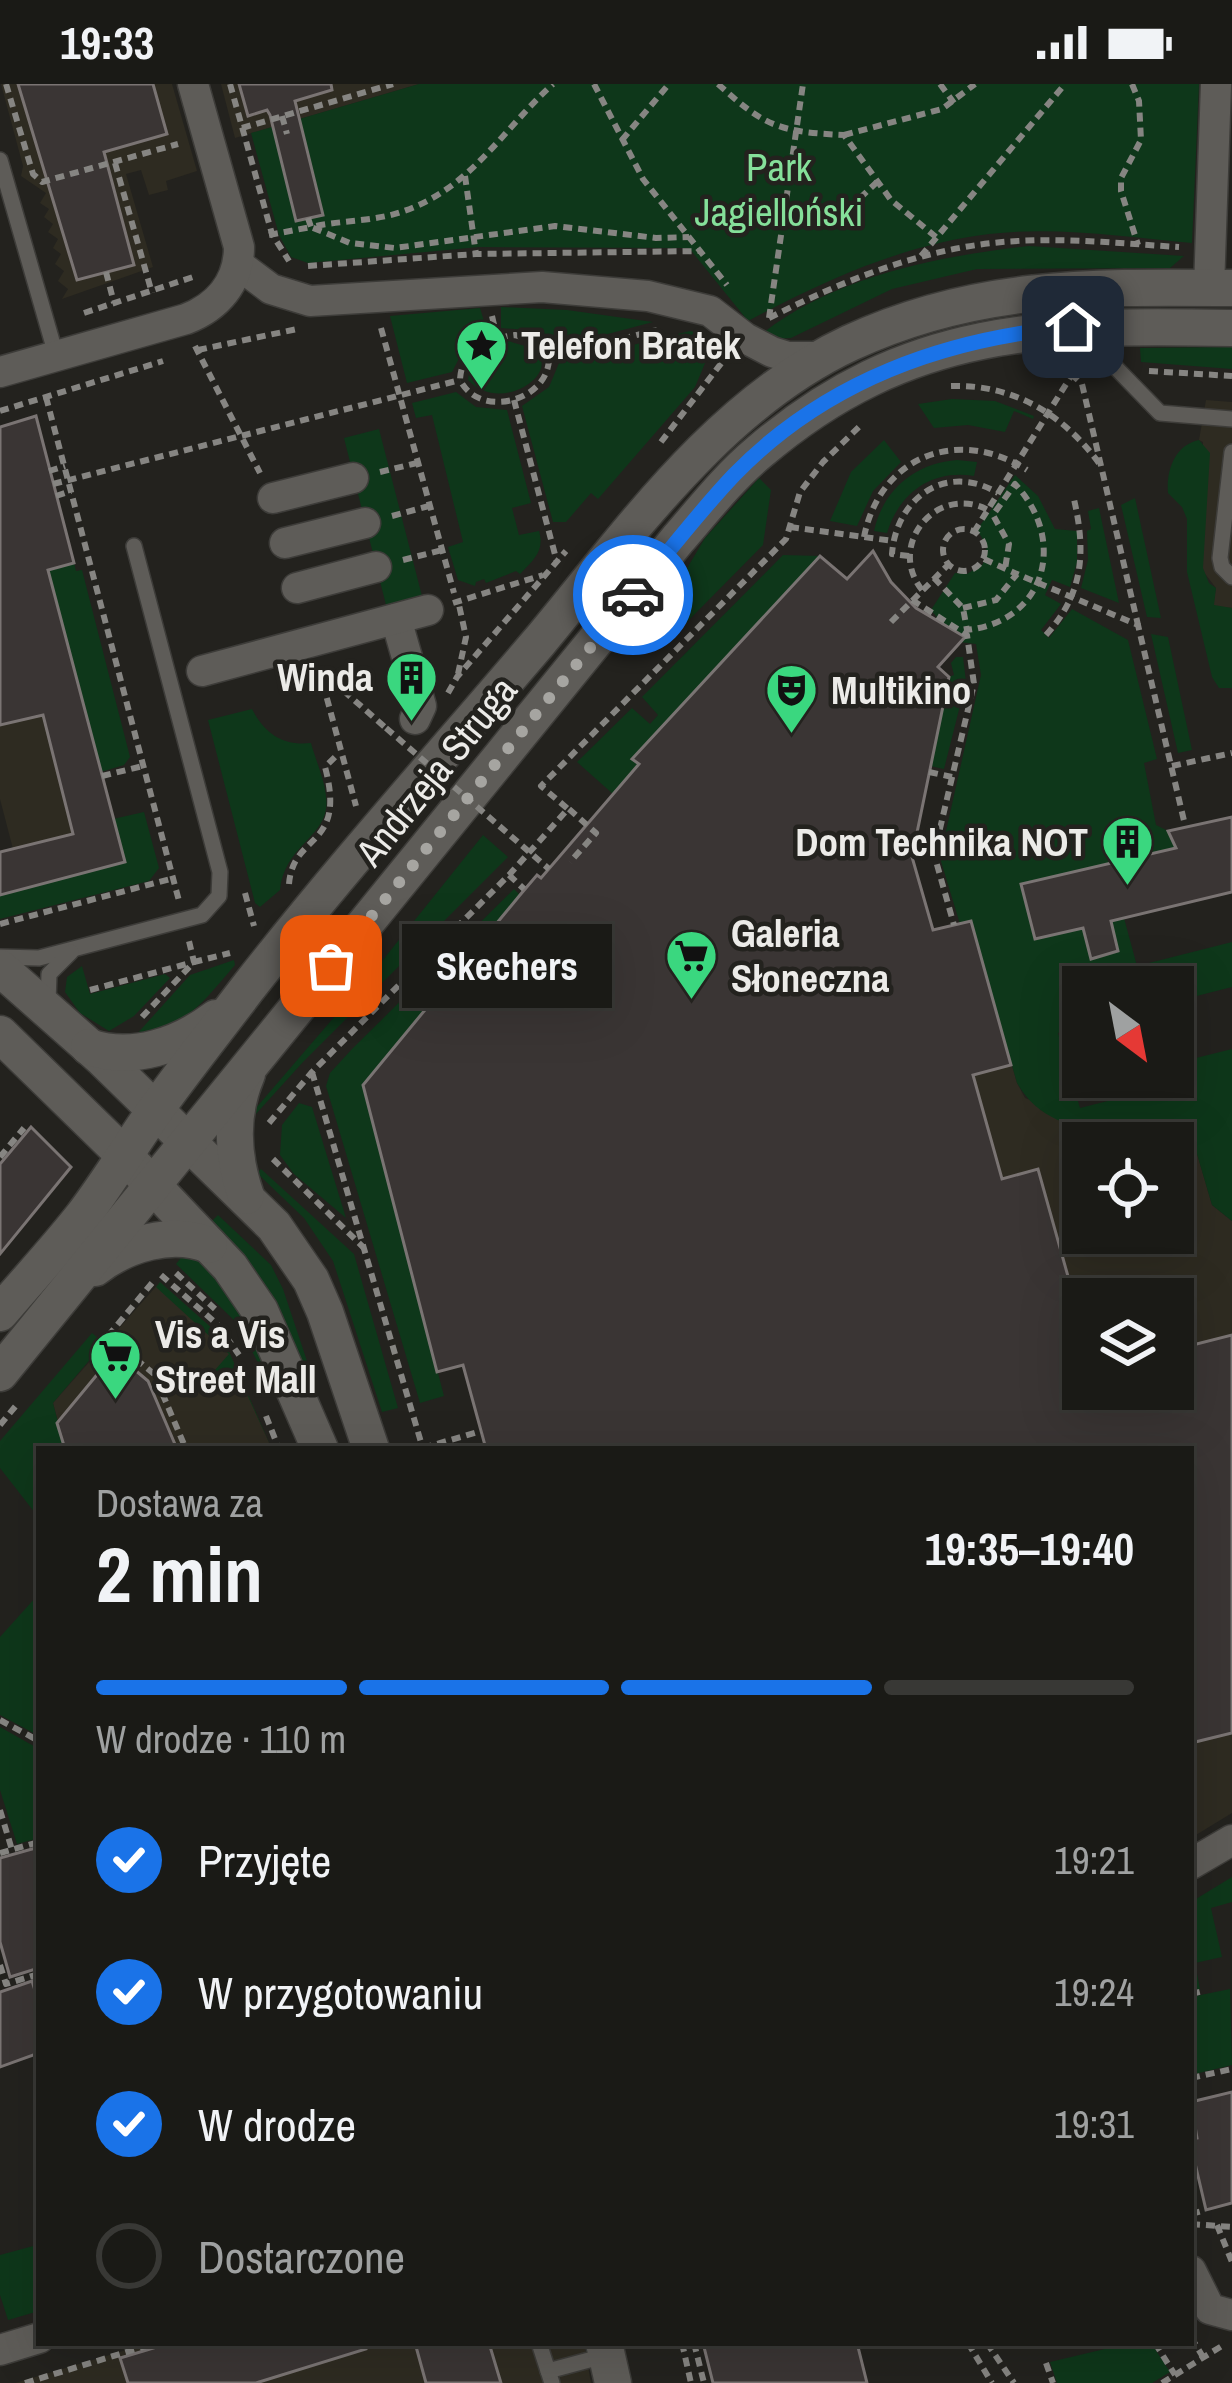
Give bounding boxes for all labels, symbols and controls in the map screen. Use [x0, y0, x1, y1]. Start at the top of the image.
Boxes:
text: 19:33 [60, 12, 154, 73]
park label: Park Jagielloński [695, 141, 863, 238]
pin [1022, 276, 1124, 378]
icon: home [1040, 294, 1106, 360]
place icon: Telefon Bratek [454, 317, 510, 391]
place label: Telefon Bratek [521, 319, 741, 371]
courier [573, 535, 693, 655]
icon: car [600, 562, 666, 628]
building icon: Winda [384, 649, 440, 723]
place label: Winda [277, 651, 373, 703]
theatre icon: Multikino [764, 662, 820, 736]
place label: Multikino [831, 664, 971, 716]
street label: Andrzeja Struga [343, 665, 528, 877]
building icon: Dom Technika NOT [1099, 814, 1155, 888]
place label: Dom Technika NOT [795, 816, 1088, 868]
place label: Galeria Słoneczna [731, 907, 889, 1004]
pin [280, 915, 382, 1017]
callout: Skechers [403, 924, 613, 1008]
supermarket icon: Galeria Słoneczna [664, 927, 720, 1001]
icon: bag [298, 933, 364, 999]
text: Skechers [436, 940, 578, 992]
north arrow [1062, 966, 1194, 1098]
map controls [1062, 966, 1194, 1410]
button: locate [1062, 1122, 1194, 1254]
button: layers [1062, 1278, 1194, 1410]
place label: Vis a Vis Street Mall [155, 1308, 317, 1405]
supermarket icon: Vis a Vis Street Mall [88, 1328, 144, 1402]
text: Dostawa za [96, 1477, 263, 1529]
text: 19:35–19:40 [925, 1518, 1134, 1579]
text: 2 min [96, 1521, 263, 1626]
text: W drodze · 110 m [96, 1713, 346, 1765]
icon: check [96, 1827, 162, 1893]
text: Przyjęte [198, 1830, 331, 1891]
text: 19:21 [1054, 1834, 1134, 1886]
icon: check [96, 1959, 162, 2025]
text: W przygotowaniu [198, 1962, 483, 2023]
text: 19:24 [1054, 1966, 1134, 2018]
icon: check [96, 2091, 162, 2157]
text: W drodze [198, 2094, 356, 2155]
text: 19:31 [1054, 2098, 1134, 2150]
text: Dostarczone [198, 2226, 405, 2287]

